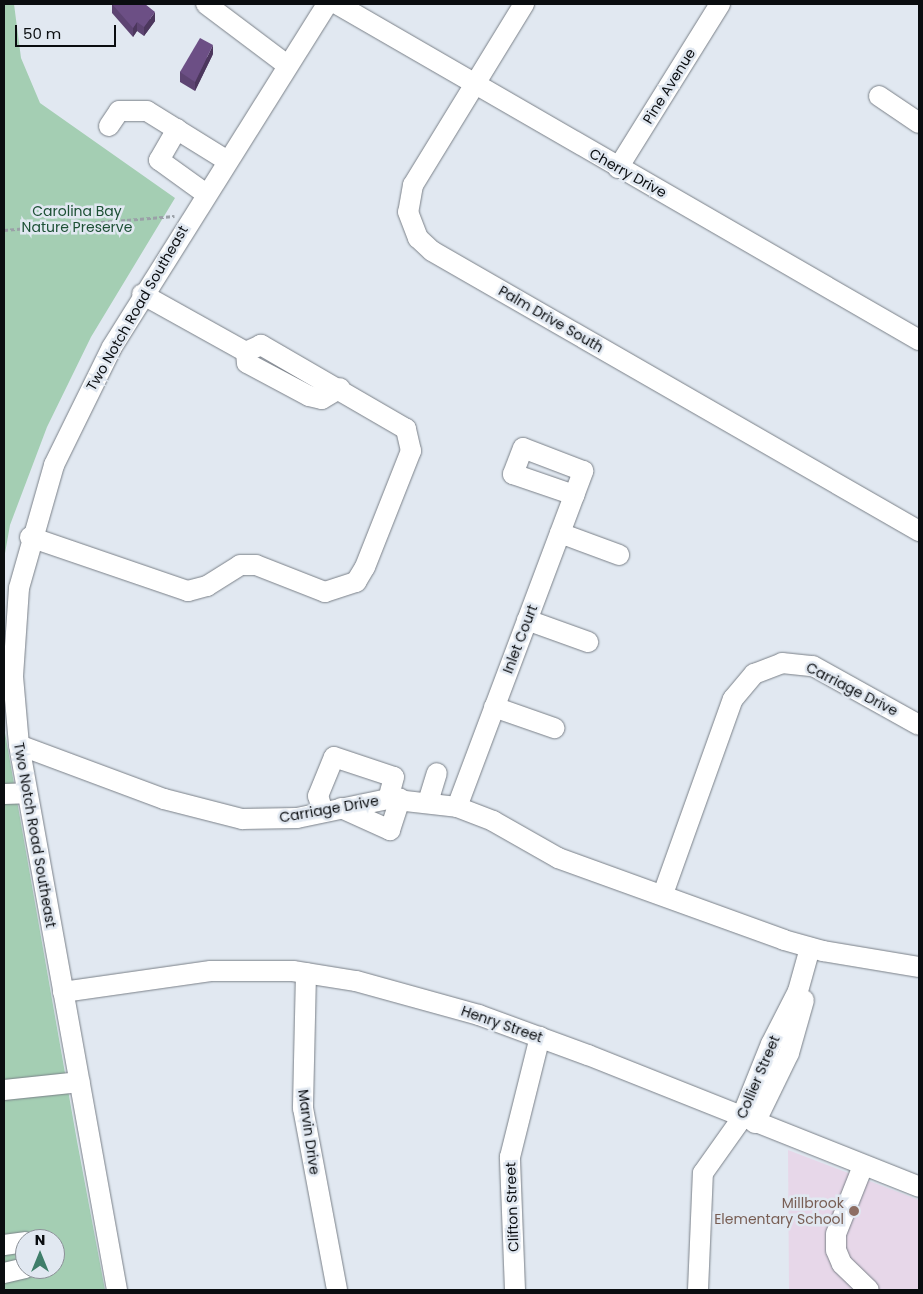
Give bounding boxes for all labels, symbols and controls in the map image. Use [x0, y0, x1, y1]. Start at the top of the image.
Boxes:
scale bar [18, 15, 119, 47]
text: 50 m [23, 23, 61, 44]
street label: Pine Avenue [639, 45, 699, 127]
street label: Cherry Drive [586, 145, 670, 201]
park label: Carolina Bay Nature Preserve [22, 203, 132, 236]
street label: Two Notch Road Southeast [83, 223, 191, 393]
street label: Palm Drive South [496, 282, 606, 356]
street label: Inlet Court [499, 602, 541, 676]
street label: Carriage Drive [803, 659, 901, 719]
street label: Two Notch Road Southeast [10, 741, 60, 929]
street label: Carriage Drive [278, 792, 380, 826]
street label: Henry Street [459, 1002, 545, 1046]
street label: Collier Street [733, 1033, 783, 1121]
street label: Marvin Drive [295, 1088, 323, 1176]
street label: Clifton Street [502, 1162, 522, 1252]
place label: Millbrook Elementary School [714, 1195, 844, 1228]
marker: Millbrook Elementary School [848, 1205, 860, 1217]
north arrow [15, 1229, 65, 1279]
text: N [35, 1230, 45, 1250]

